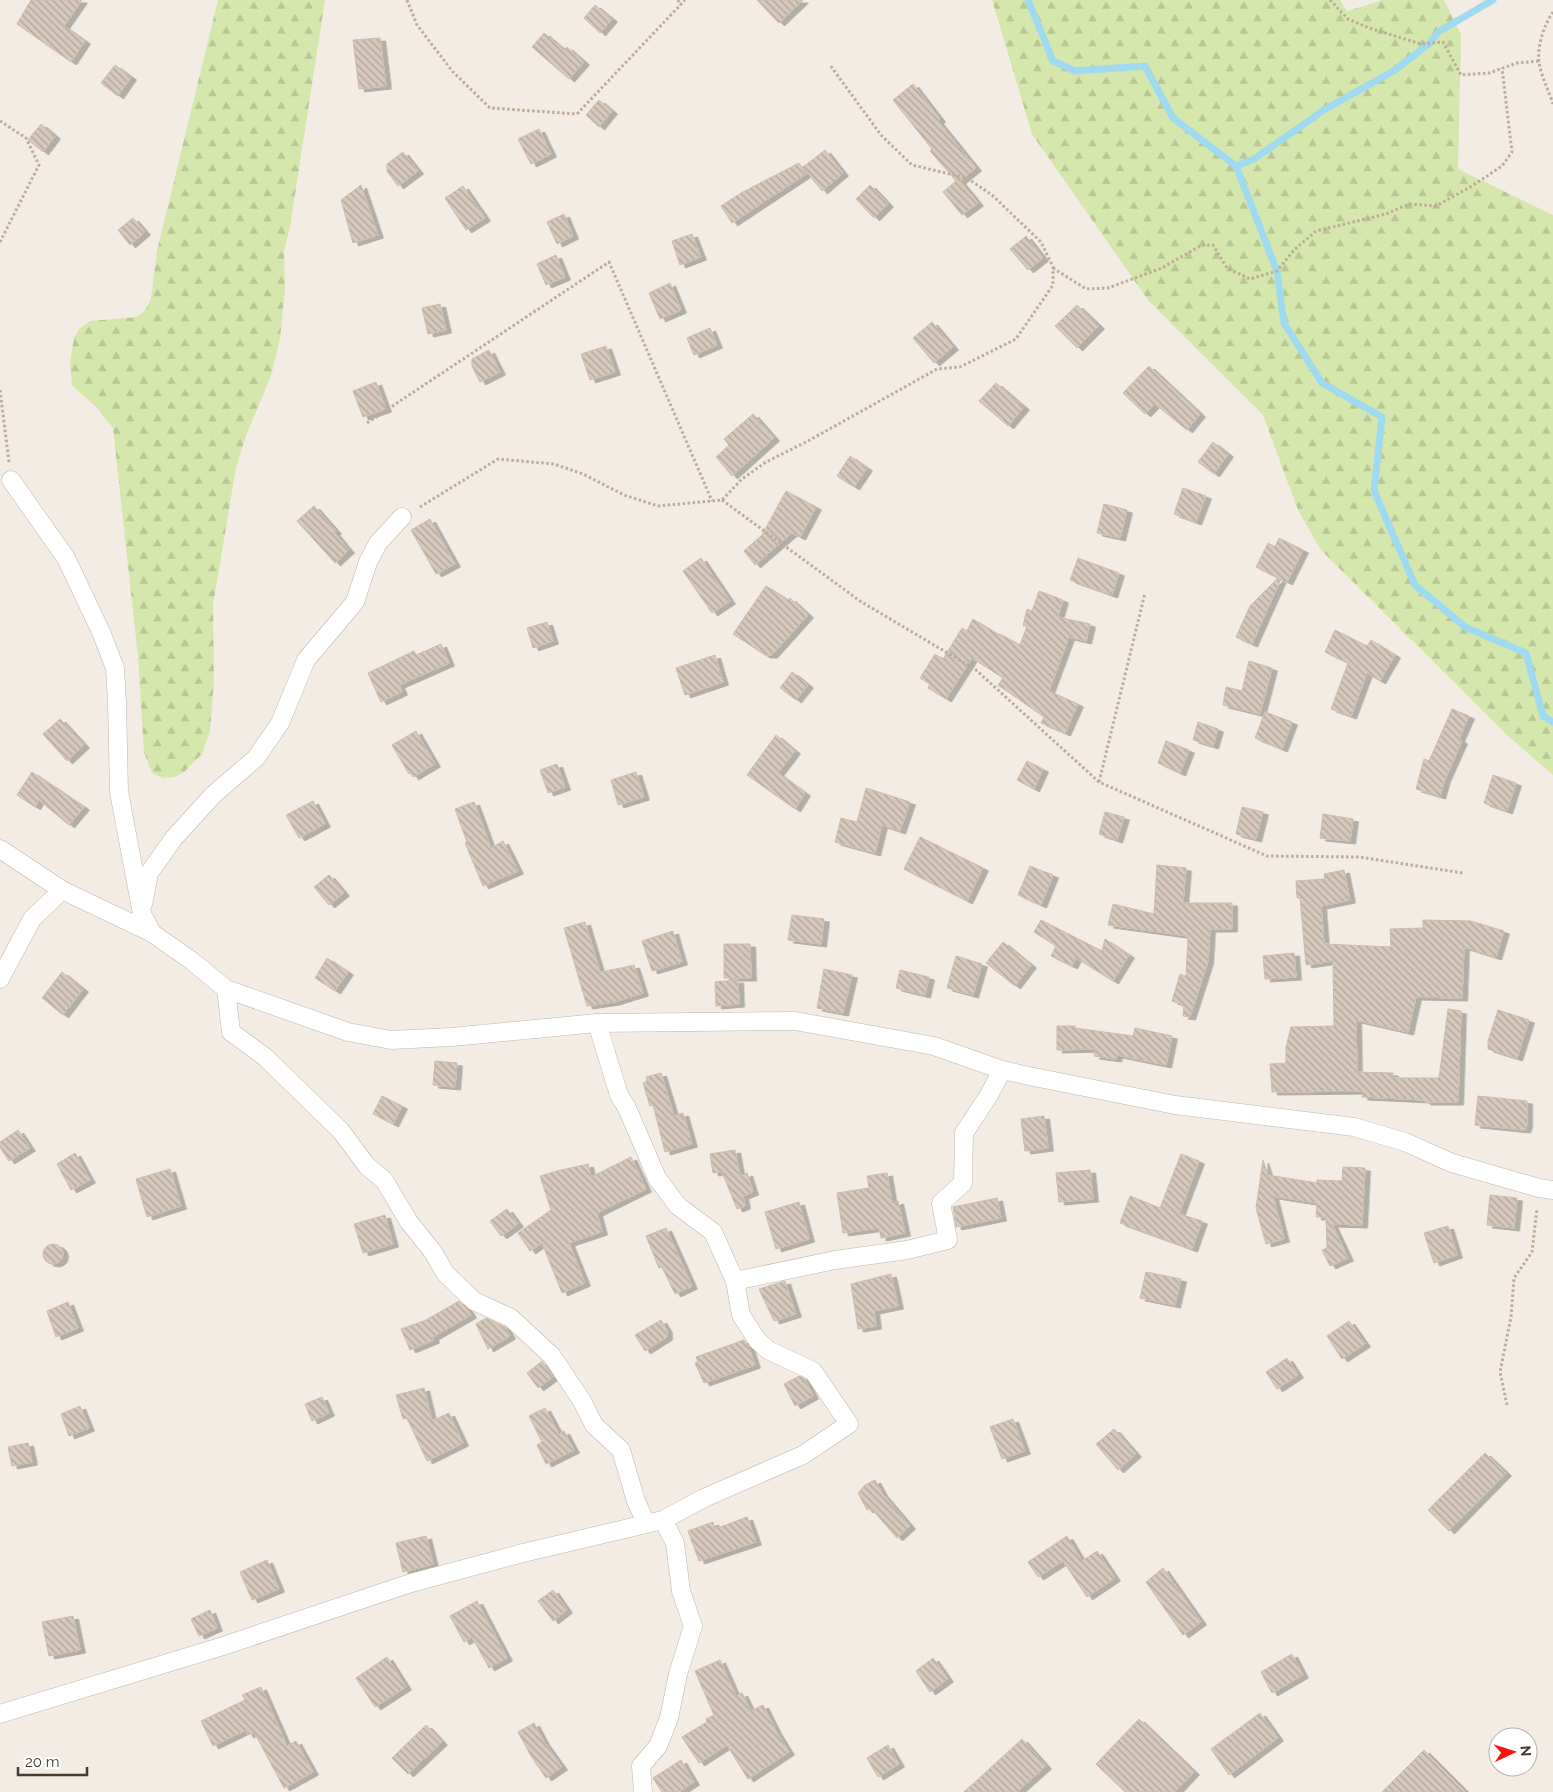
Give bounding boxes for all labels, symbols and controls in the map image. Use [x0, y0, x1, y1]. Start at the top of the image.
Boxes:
north arrow [1488, 1727, 1538, 1777]
scale bar [18, 1744, 86, 1776]
text: N [1518, 1745, 1534, 1757]
text: 20 m [25, 1753, 60, 1771]

